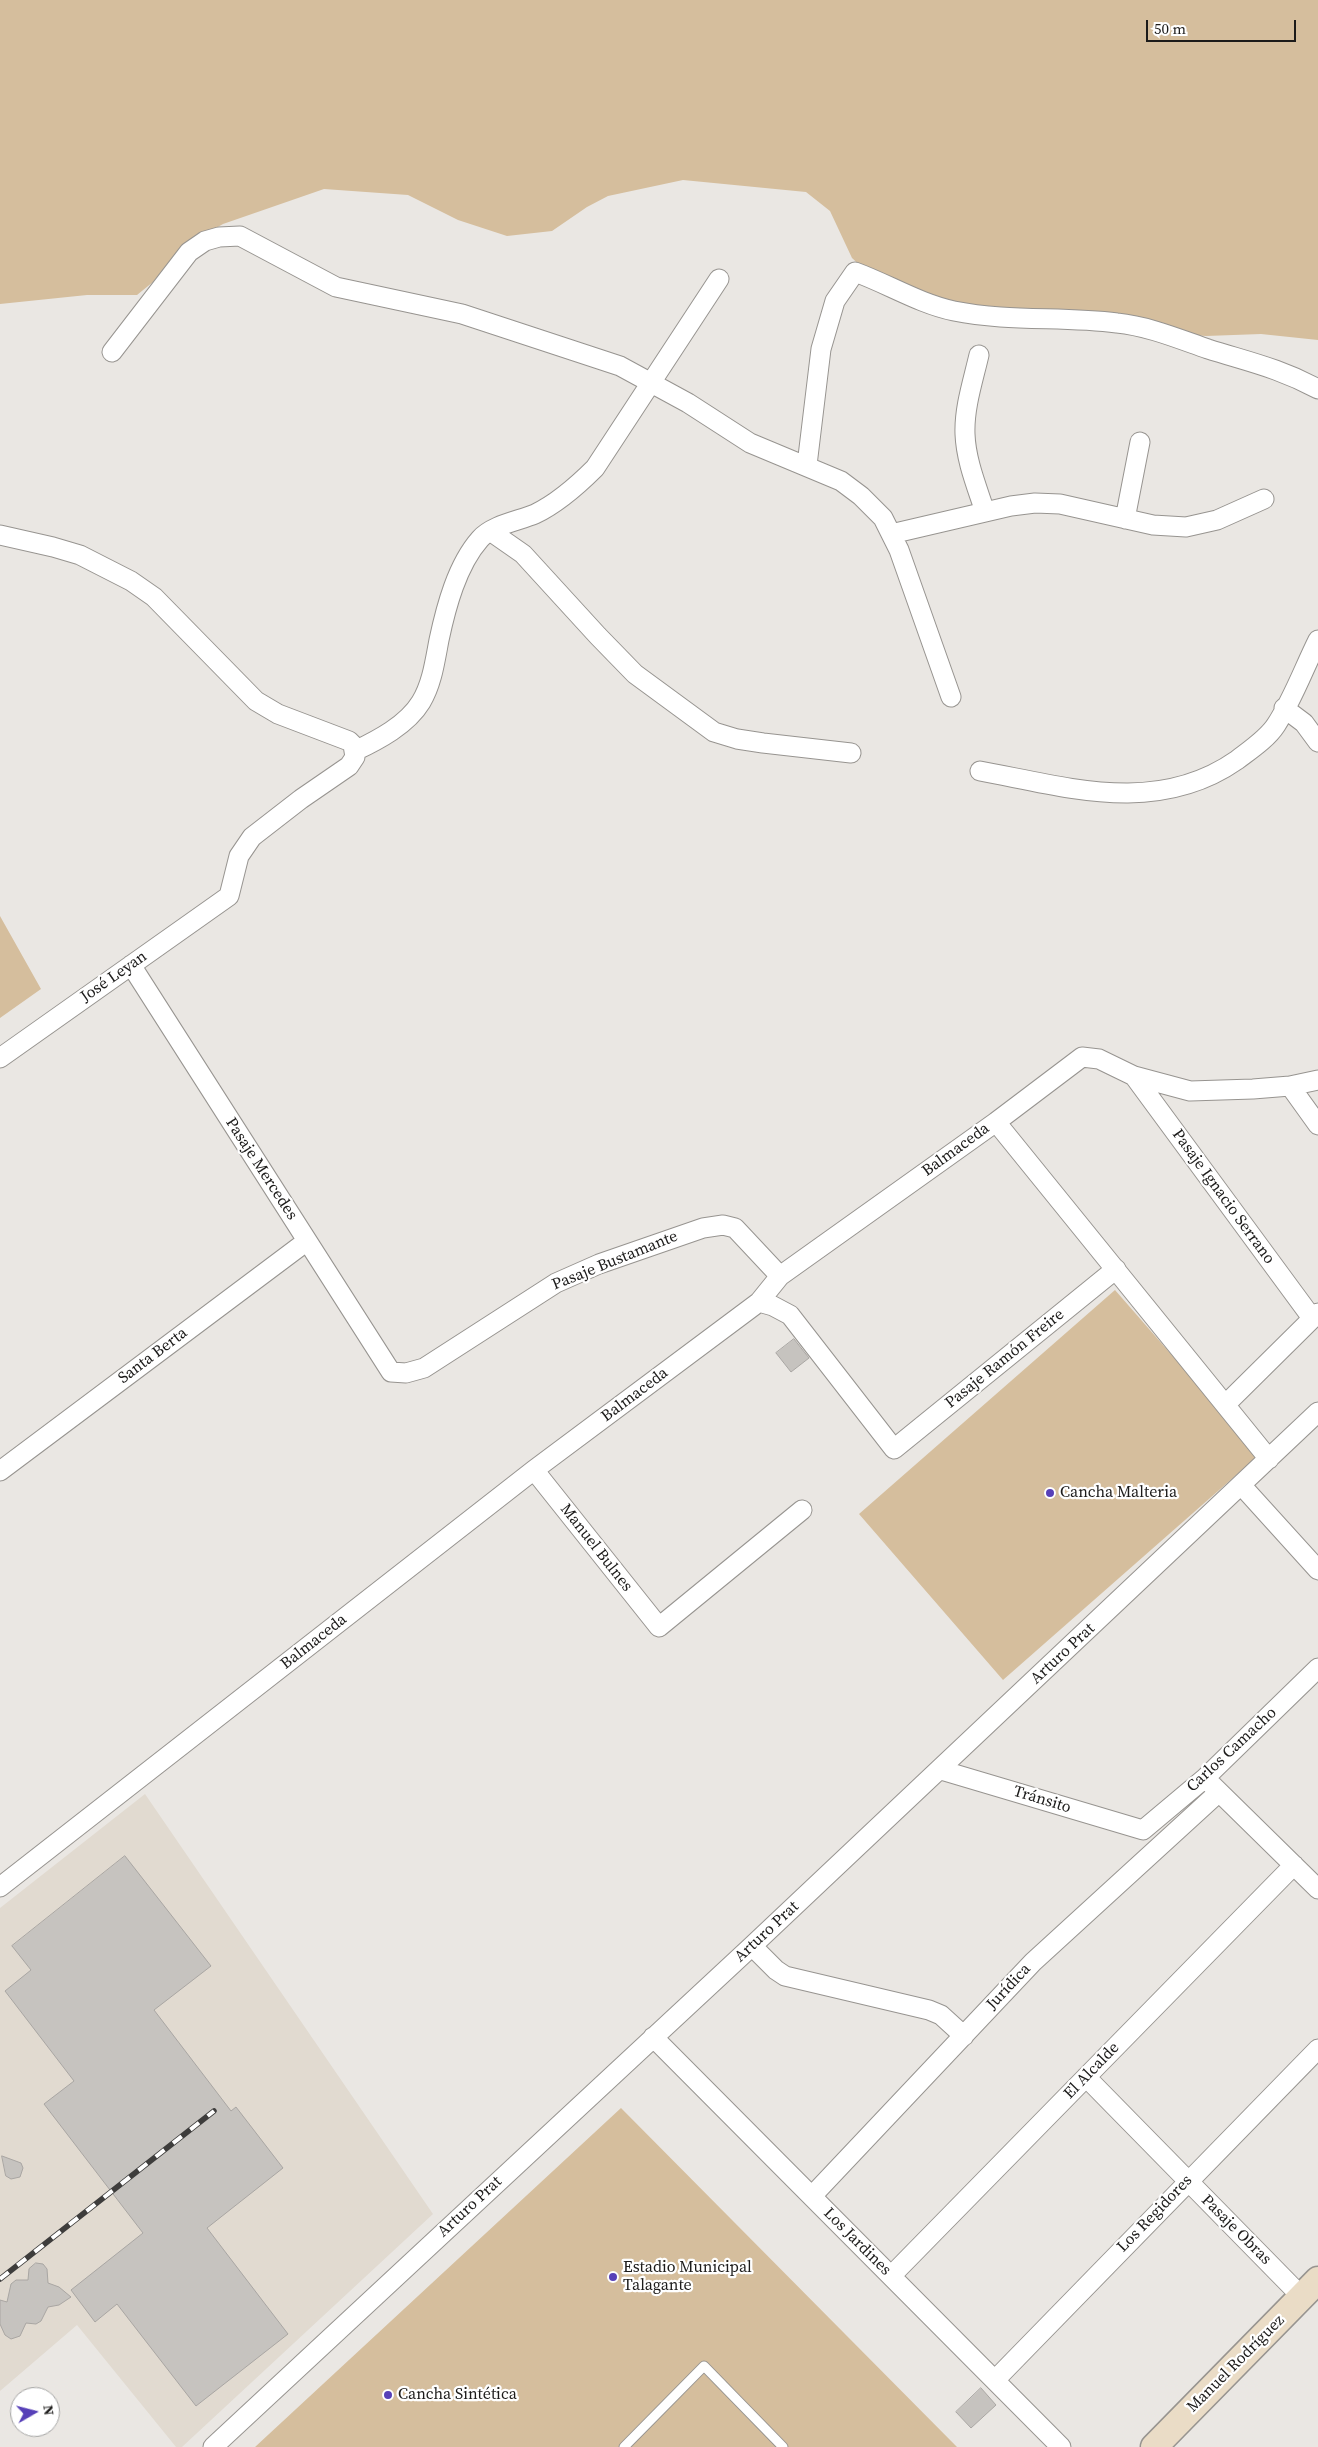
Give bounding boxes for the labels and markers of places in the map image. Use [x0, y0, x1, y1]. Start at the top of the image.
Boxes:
place label: Cancha Malteria [1060, 1483, 1177, 1503]
marker: Cancha Malteria [1044, 1487, 1056, 1499]
place label: Estadio Municipal Talagante [623, 2258, 752, 2296]
marker: Estadio Municipal Talagante [607, 2271, 619, 2283]
place label: Cancha Sintética [398, 2385, 517, 2405]
marker: Cancha Sintética [382, 2389, 394, 2401]

